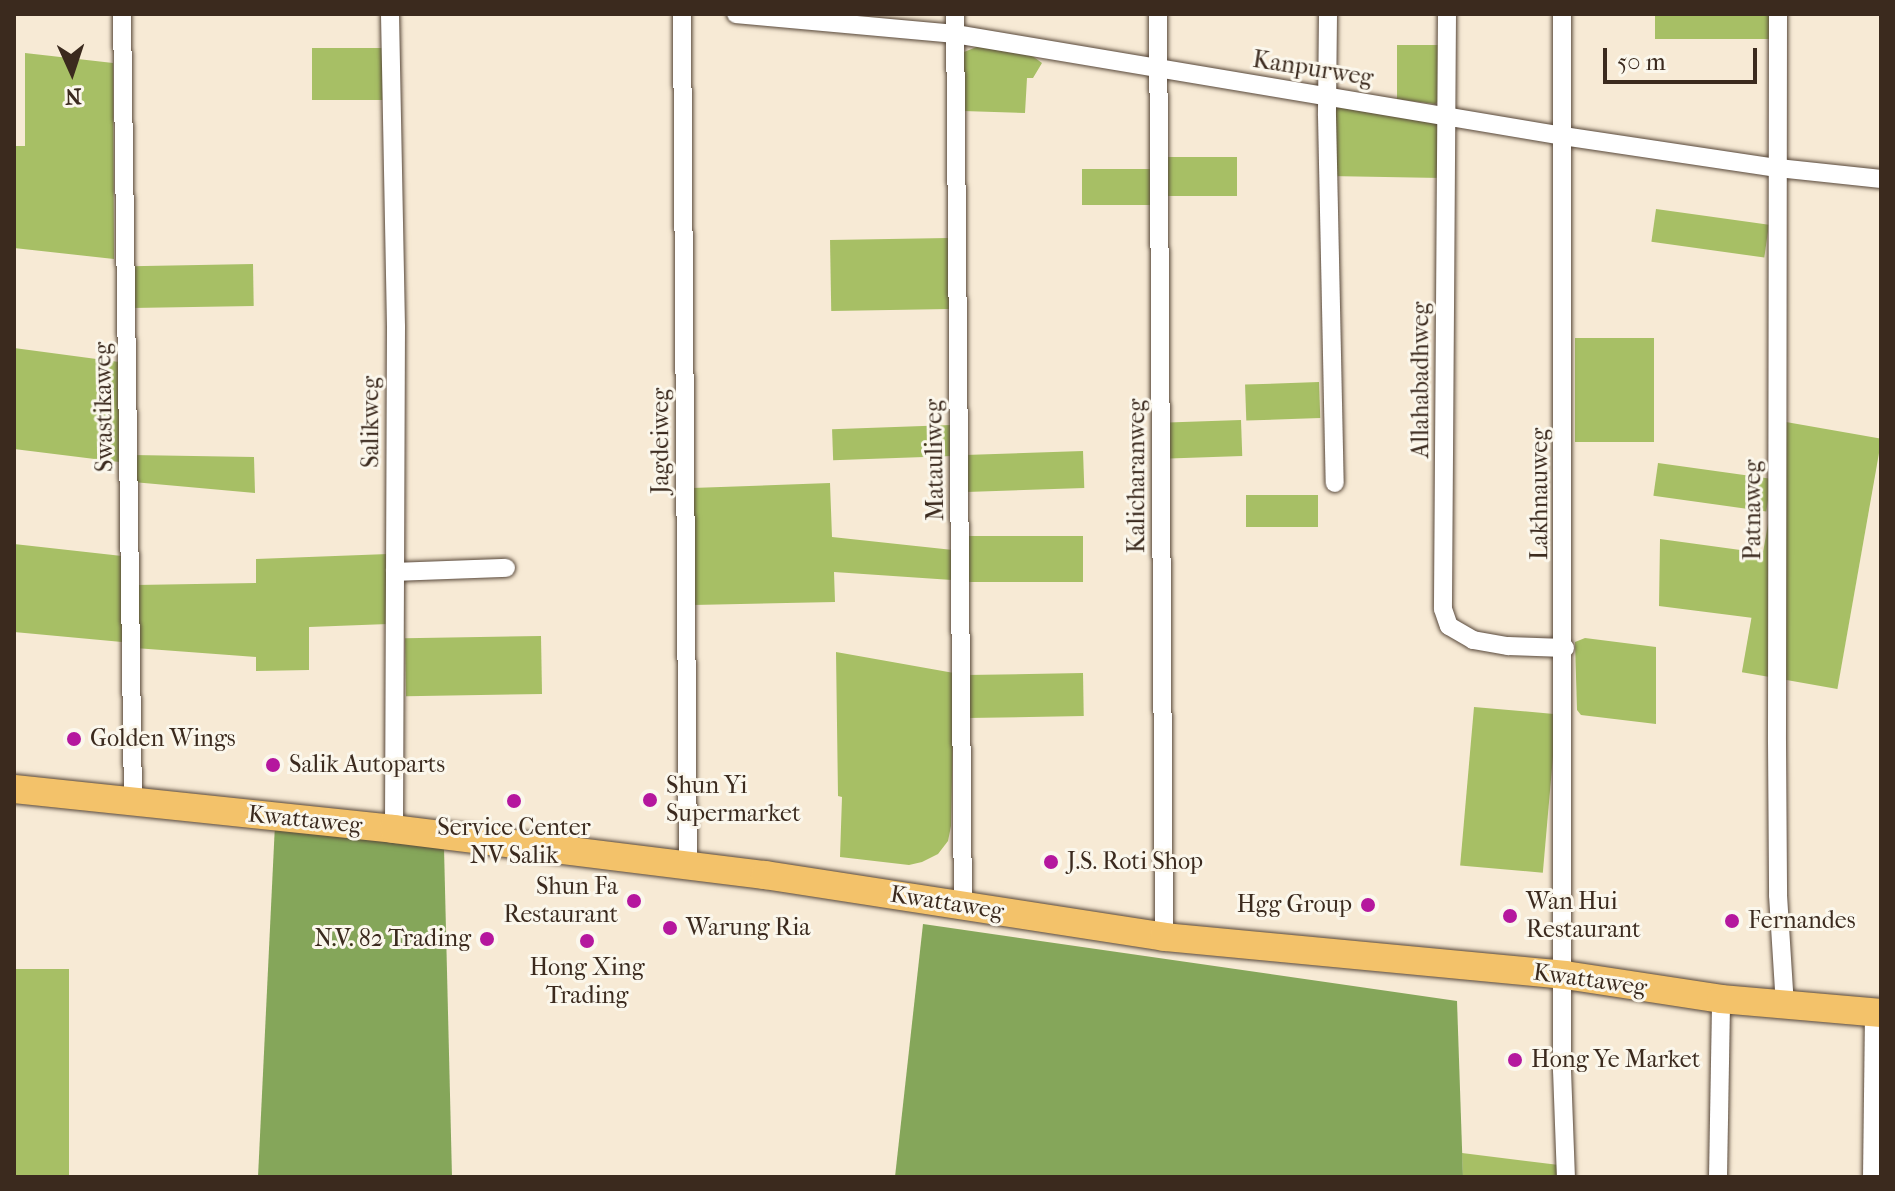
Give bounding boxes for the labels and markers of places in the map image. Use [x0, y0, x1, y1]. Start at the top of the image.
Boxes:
place label: Golden Wings [90, 725, 236, 753]
marker: Golden Wings [65, 730, 83, 748]
place label: Salik Autoparts [289, 751, 445, 779]
marker: Salik Autoparts [264, 756, 282, 774]
place label: Shun Yi Supermarket [666, 772, 800, 828]
marker: Shun Yi Supermarket [641, 791, 659, 809]
marker: Service Center NV Salik [505, 792, 523, 810]
place label: Service Center NV Salik [437, 814, 591, 870]
place label: J.S. Roti Shop [1067, 848, 1203, 876]
marker: J.S. Roti Shop [1042, 853, 1060, 871]
place label: Shun Fa Restaurant [503, 873, 618, 929]
place label: Wan Hui Restaurant [1526, 888, 1641, 944]
place label: Hgg Group [1237, 891, 1352, 919]
marker: Shun Fa Restaurant [625, 892, 643, 910]
marker: Hgg Group [1359, 896, 1377, 914]
marker: Wan Hui Restaurant [1501, 907, 1519, 925]
place label: Fernandes [1748, 907, 1856, 935]
marker: Fernandes [1723, 912, 1741, 930]
place label: Warung Ria [686, 914, 810, 942]
marker: Warung Ria [661, 919, 679, 937]
place label: N.V. 82 Trading [314, 925, 471, 953]
marker: N.V. 82 Trading [478, 930, 496, 948]
marker: Hong Xing Trading [578, 932, 596, 950]
place label: Hong Xing Trading [529, 954, 645, 1010]
place label: Hong Ye Market [1531, 1046, 1700, 1074]
marker: Hong Ye Market [1506, 1051, 1524, 1069]

